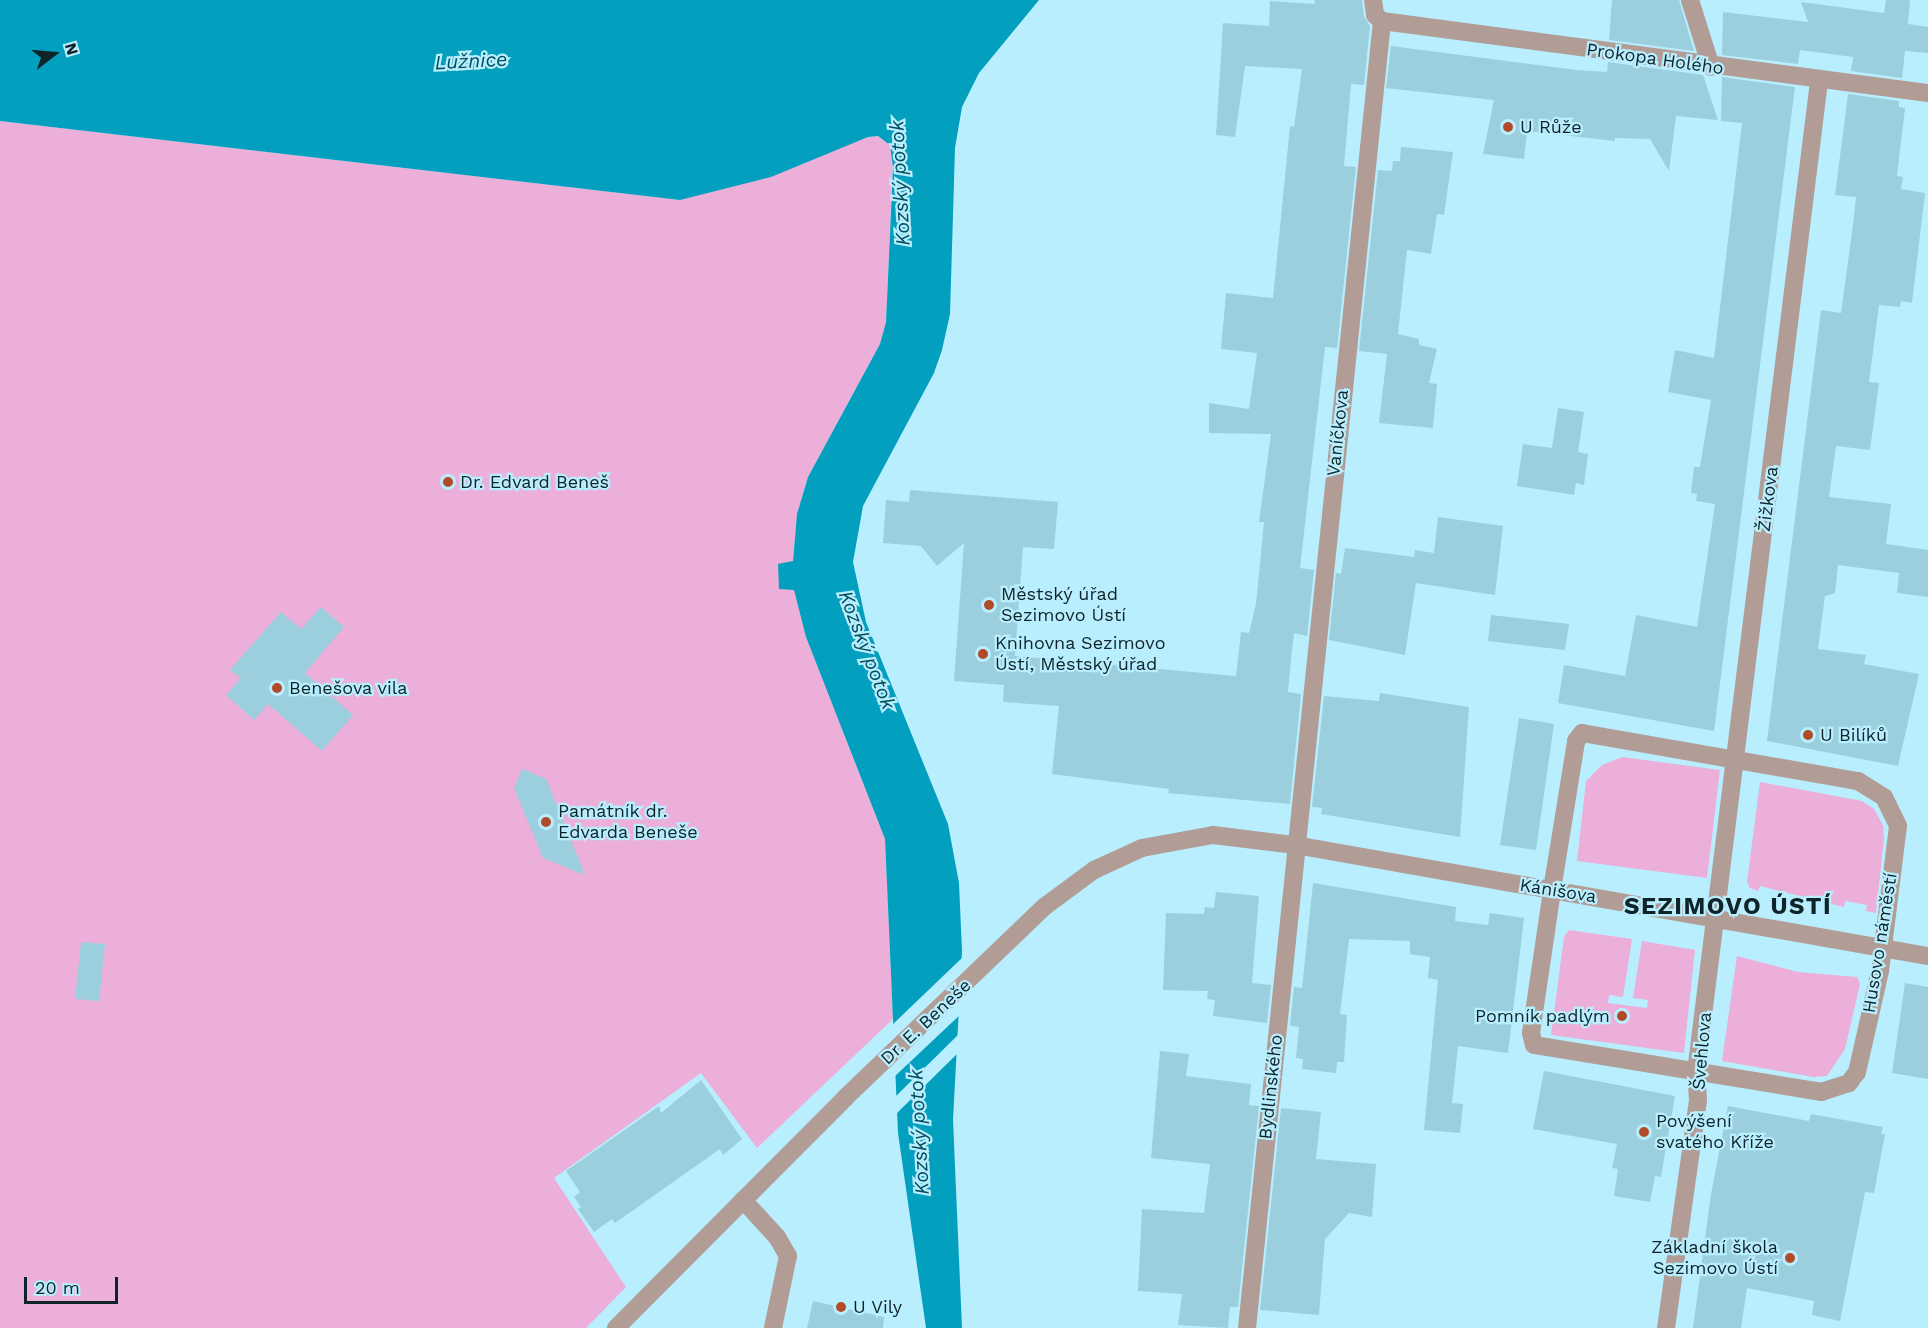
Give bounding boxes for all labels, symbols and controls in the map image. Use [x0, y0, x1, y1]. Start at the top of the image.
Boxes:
north arrow [24, 24, 84, 84]
street label: Prokopa Holého [1585, 39, 1725, 79]
text: N [61, 41, 83, 57]
water label: Lužnice [434, 47, 508, 75]
place label: U Růže [1520, 116, 1582, 138]
water label: Kozský potok [885, 119, 915, 247]
marker: U Růže [1501, 120, 1515, 134]
street label: Vaníčkova [1323, 389, 1353, 477]
street label: Žižkova [1753, 465, 1783, 533]
place label: Dr. Edvard Beneš [460, 471, 609, 493]
marker: Dr. Edvard Beneš [441, 475, 455, 489]
place label: Městský úřad Sezimovo Ústí [1001, 584, 1126, 626]
water label: Kozský potok [833, 587, 901, 713]
marker: Městský úřad Sezimovo Ústí [982, 598, 996, 612]
place label: Knihovna Sezimovo Ústí, Městský úřad [995, 633, 1166, 676]
marker: Knihovna Sezimovo Ústí, Městský úřad [976, 647, 990, 661]
place label: Benešova vila [289, 677, 408, 699]
marker: Benešova vila [270, 681, 284, 695]
place label: U Bilíků [1820, 724, 1887, 746]
marker: U Bilíků [1801, 728, 1815, 742]
place label: Památník dr. Edvarda Beneše [558, 801, 698, 844]
marker: Památník dr. Edvarda Beneše [539, 815, 553, 829]
street label: Husovo náměstí [1858, 871, 1902, 1015]
street label: Kánišova [1518, 874, 1598, 908]
district label: SEZIMOVO ÚSTÍ [1624, 893, 1832, 921]
street label: Dr. E. Beneše [876, 975, 976, 1069]
place label: Pomník padlým [1475, 1005, 1610, 1027]
marker: Pomník padlým [1615, 1009, 1629, 1023]
street label: Švehlova [1688, 1011, 1716, 1091]
street label: Bydlinského [1255, 1033, 1287, 1141]
water label: Kozský potok [904, 1068, 934, 1196]
place label: Povýšení svatého Kříže [1656, 1111, 1774, 1154]
marker: Povýšení svatého Kříže [1637, 1125, 1651, 1139]
place label: Základní škola Sezimovo Ústí [1651, 1237, 1778, 1280]
marker: Základní škola Sezimovo Ústí [1783, 1251, 1797, 1265]
scale bar [27, 1265, 122, 1303]
text: 20 m [35, 1277, 80, 1298]
place label: U Vily [853, 1296, 903, 1318]
marker: U Vily [834, 1300, 848, 1314]

